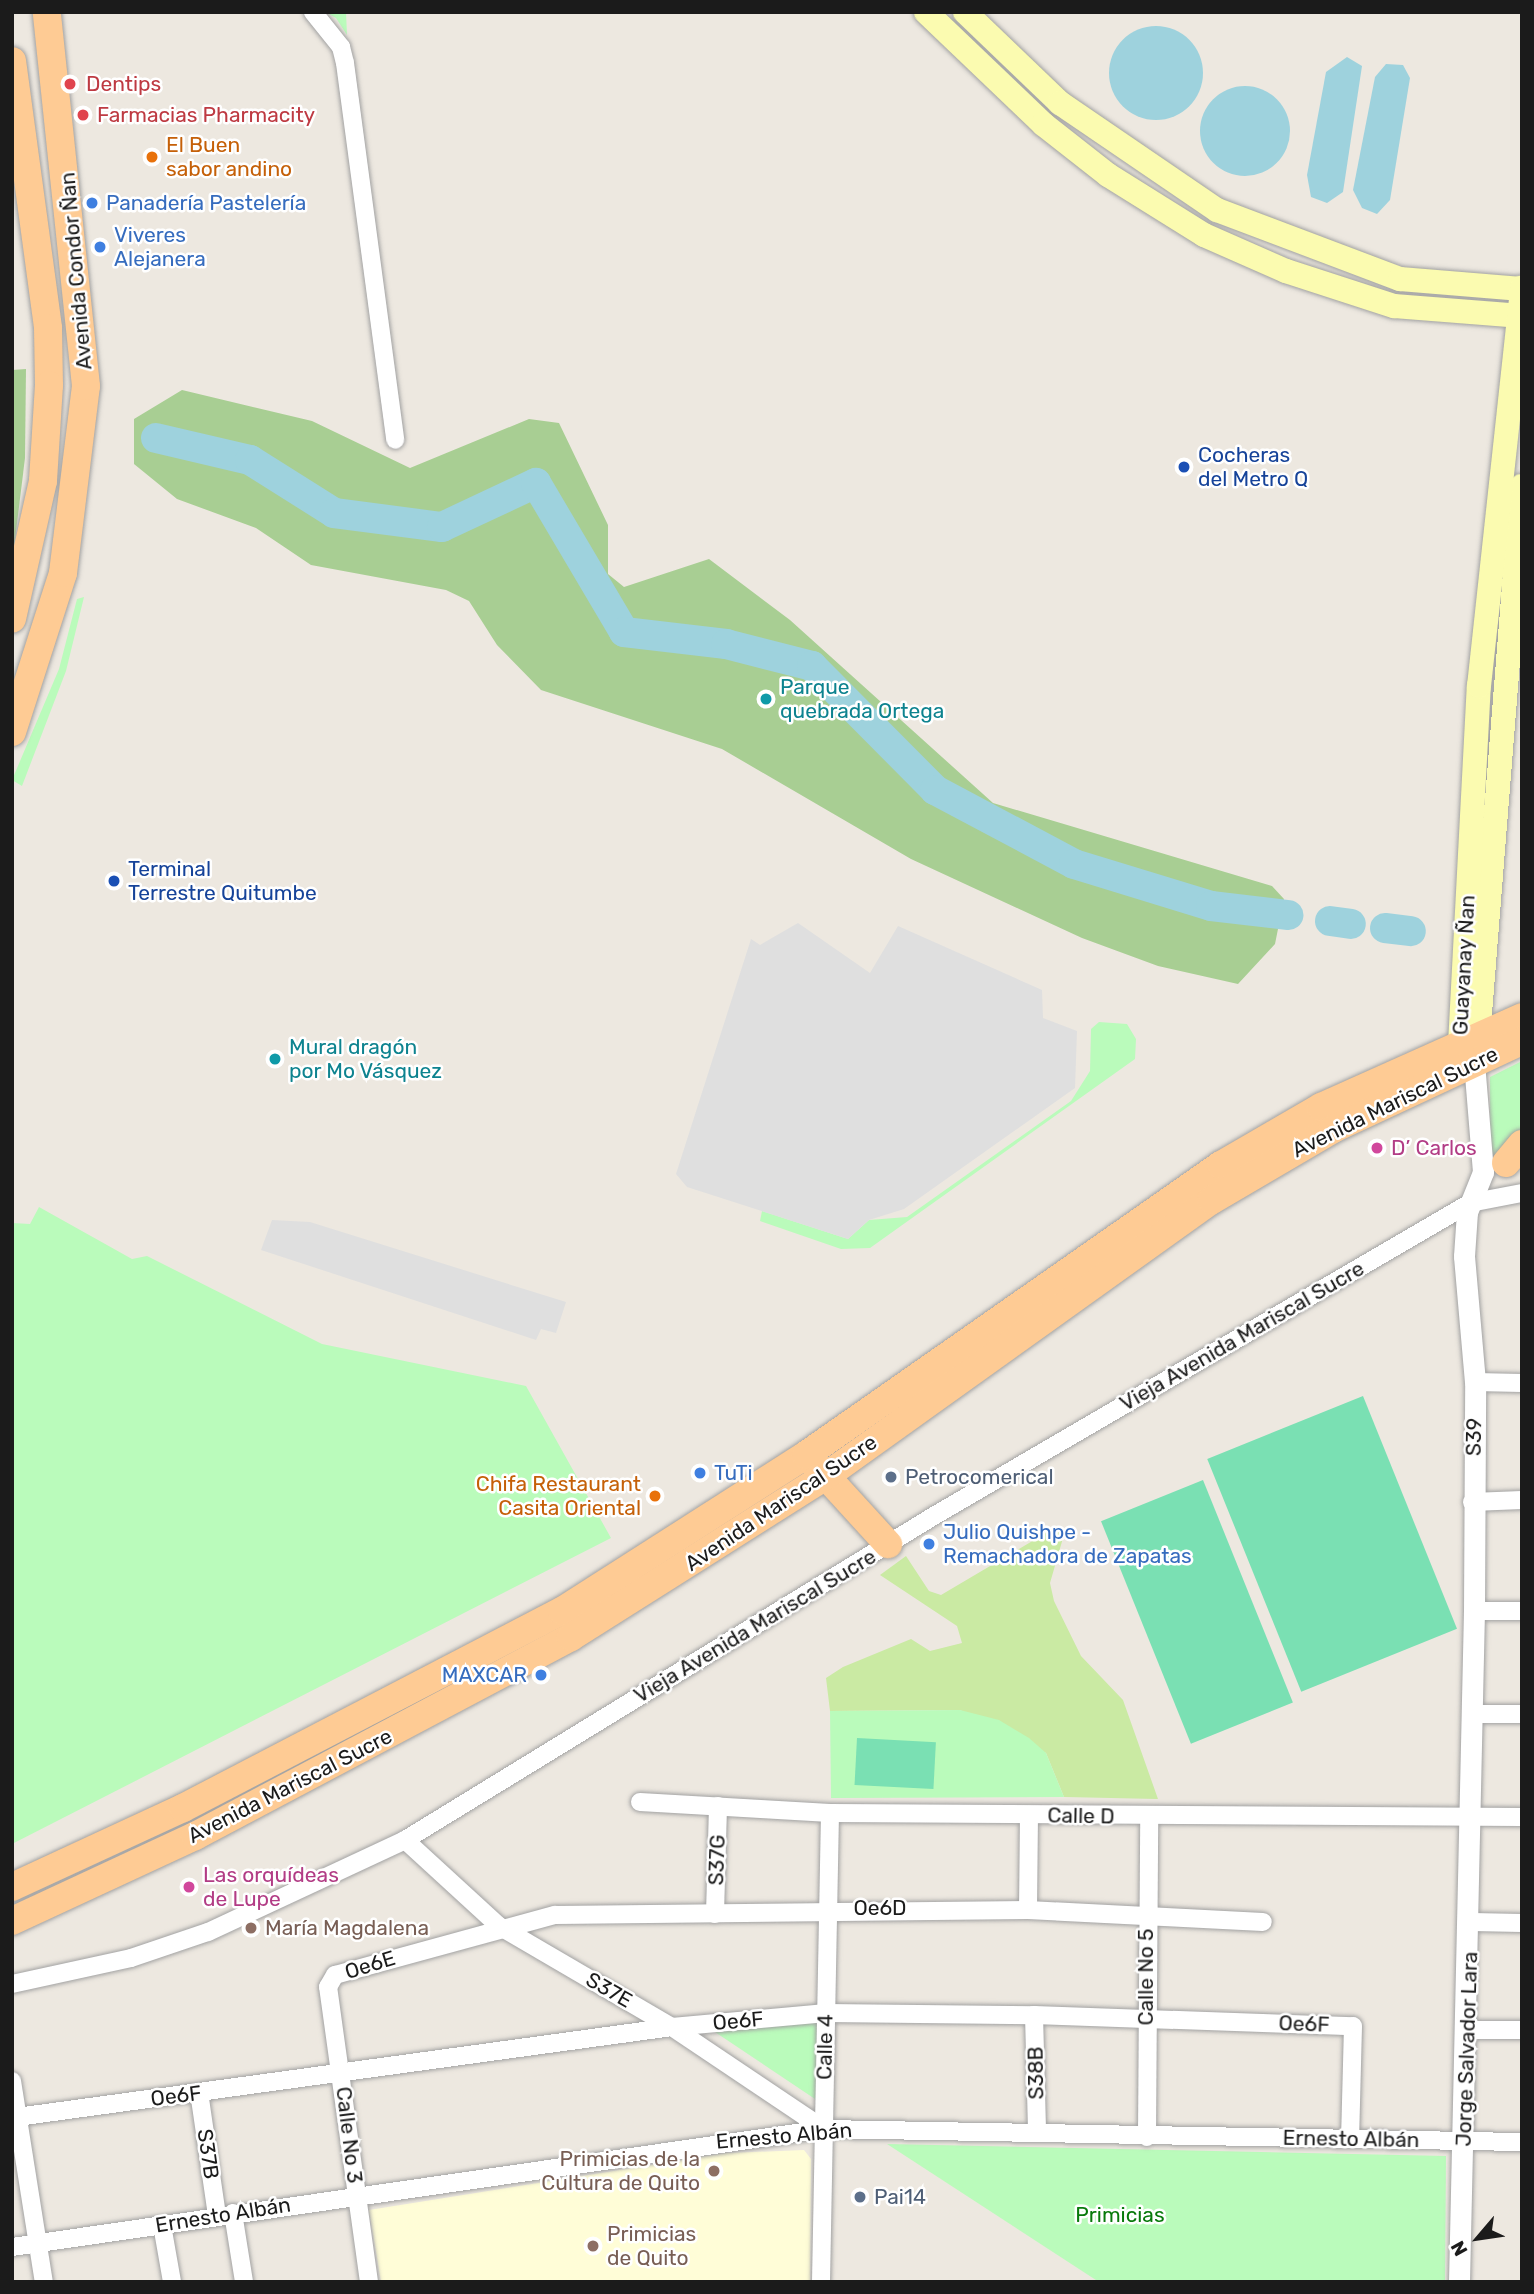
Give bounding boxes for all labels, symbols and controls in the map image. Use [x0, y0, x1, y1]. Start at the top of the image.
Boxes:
place label: Dentips [86, 71, 161, 97]
marker: Dentips [60, 74, 80, 94]
place label: Farmacias Pharmacity [97, 102, 315, 128]
marker: Farmacias Pharmacity [75, 107, 91, 123]
place label: El Buen sabor andino [166, 132, 293, 182]
marker: El Buen sabor andino [144, 149, 160, 165]
street label: Avenida Condor Ñan [55, 171, 97, 371]
place label: Panadería Pastelería [106, 190, 306, 216]
marker: Panadería Pastelería [84, 195, 100, 211]
place label: Viveres Alejanera [114, 222, 206, 272]
marker: Viveres Alejanera [92, 239, 108, 255]
place label: Cocheras del Metro Q [1198, 442, 1308, 492]
marker: Cocheras del Metro Q [1176, 459, 1192, 475]
place label: Parque quebrada Ortega [780, 674, 944, 724]
marker: Parque quebrada Ortega [758, 691, 774, 707]
place label: Terminal Terrestre Quitumbe [128, 856, 317, 906]
marker: Terminal Terrestre Quitumbe [106, 873, 122, 889]
street label: Guayanay Ñan [1448, 894, 1480, 1036]
place label: Mural dragón por Mo Vásquez [289, 1034, 443, 1084]
street label: Avenida Mariscal Sucre [1288, 1041, 1502, 1163]
marker: Mural dragón por Mo Vásquez [267, 1051, 283, 1067]
place label: D’ Carlos [1391, 1135, 1477, 1161]
marker: D’ Carlos [1369, 1140, 1385, 1156]
street label: Vieja Avenida Mariscal Sucre [1115, 1255, 1369, 1417]
street label: S39 [1461, 1418, 1487, 1456]
street label: Avenida Mariscal Sucre [680, 1429, 882, 1577]
place label: TuTi [714, 1460, 753, 1486]
place label: Petrocomerical [905, 1464, 1053, 1490]
marker: TuTi [692, 1465, 708, 1481]
marker: Petrocomerical [883, 1469, 899, 1485]
place label: Chifa Restaurant Casita Oriental [476, 1471, 641, 1521]
marker: Chifa Restaurant Casita Oriental [647, 1488, 663, 1504]
place label: Julio Quishpe - Remachadora de Zapatas [943, 1519, 1192, 1569]
marker: Julio Quishpe - Remachadora de Zapatas [921, 1536, 937, 1552]
street label: Vieja Avenida Mariscal Sucre [629, 1544, 881, 1708]
place label: MAXCAR [442, 1662, 527, 1688]
marker: MAXCAR [533, 1667, 549, 1683]
street label: Avenida Mariscal Sucre [184, 1724, 396, 1848]
street label: Calle D [1047, 1803, 1115, 1829]
street label: S37G [704, 1834, 730, 1886]
place label: Las orquídeas de Lupe [203, 1862, 339, 1912]
marker: Las orquídeas de Lupe [181, 1879, 197, 1895]
street label: Oe6D [853, 1895, 907, 1921]
place label: María Magdalena [265, 1915, 429, 1941]
marker: María Magdalena [243, 1920, 259, 1936]
street label: Calle No 5 [1133, 1929, 1159, 2025]
street label: Oe6E [342, 1945, 398, 1985]
street label: Jorge Salvador Lara [1451, 1951, 1483, 2147]
street label: S37E [581, 1967, 637, 2013]
street label: Oe6F [712, 2006, 764, 2036]
street label: Oe6F [1278, 2011, 1330, 2037]
street label: Calle 4 [812, 2014, 838, 2080]
street label: S38B [1023, 2046, 1049, 2100]
street label: Oe6F [149, 2080, 203, 2112]
street label: Calle No 3 [331, 2085, 367, 2185]
street label: Ernesto Albán [715, 2117, 853, 2155]
street label: Ernesto Albán [1282, 2125, 1420, 2153]
street label: S37B [192, 2127, 224, 2181]
place label: Primicias de la Cultura de Quito [541, 2146, 700, 2196]
marker: Primicias de la Cultura de Quito [706, 2163, 722, 2179]
place label: Pai14 [874, 2184, 926, 2210]
marker: Pai14 [852, 2189, 868, 2205]
street label: Ernesto Albán [153, 2192, 293, 2238]
park label: Primicias [1075, 2202, 1165, 2228]
north arrow [1443, 2203, 1513, 2273]
place label: Primicias de Quito [607, 2221, 696, 2271]
text: N [1446, 2237, 1473, 2260]
marker: Primicias de Quito [585, 2238, 601, 2254]

